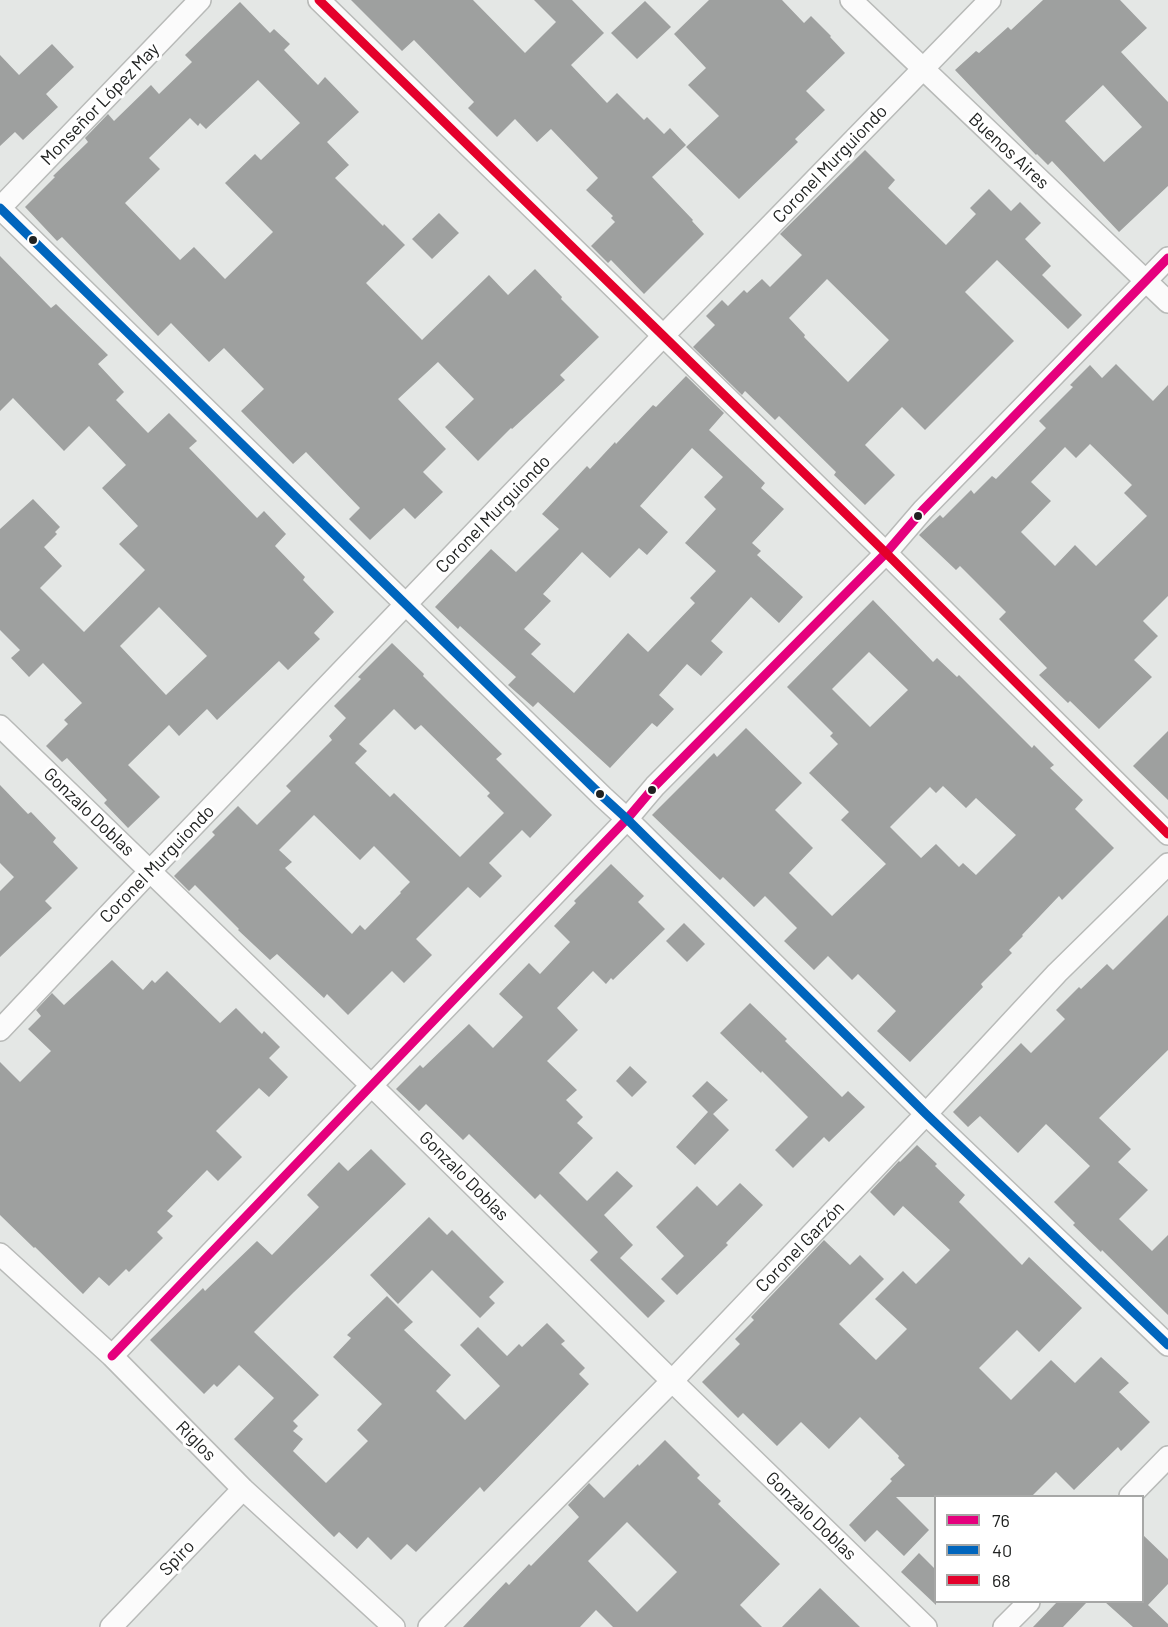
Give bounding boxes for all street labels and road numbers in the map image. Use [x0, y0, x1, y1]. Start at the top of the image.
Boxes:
street label: Monseñor López May [36, 38, 164, 170]
street label: Coronel Murguiondo [768, 101, 892, 227]
street label: Buenos Aires [964, 108, 1054, 194]
street label: Coronel Murguiondo [431, 451, 555, 577]
street label: Gonzalo Doblas [39, 763, 139, 861]
street label: Coronel Murguiondo [95, 801, 219, 927]
street label: Gonzalo Doblas [415, 1127, 513, 1225]
street label: Coronel Garzón [751, 1197, 849, 1297]
street label: Riglos [171, 1416, 221, 1466]
street label: Gonzalo Doblas [761, 1467, 861, 1565]
street label: Spiro [155, 1536, 199, 1580]

